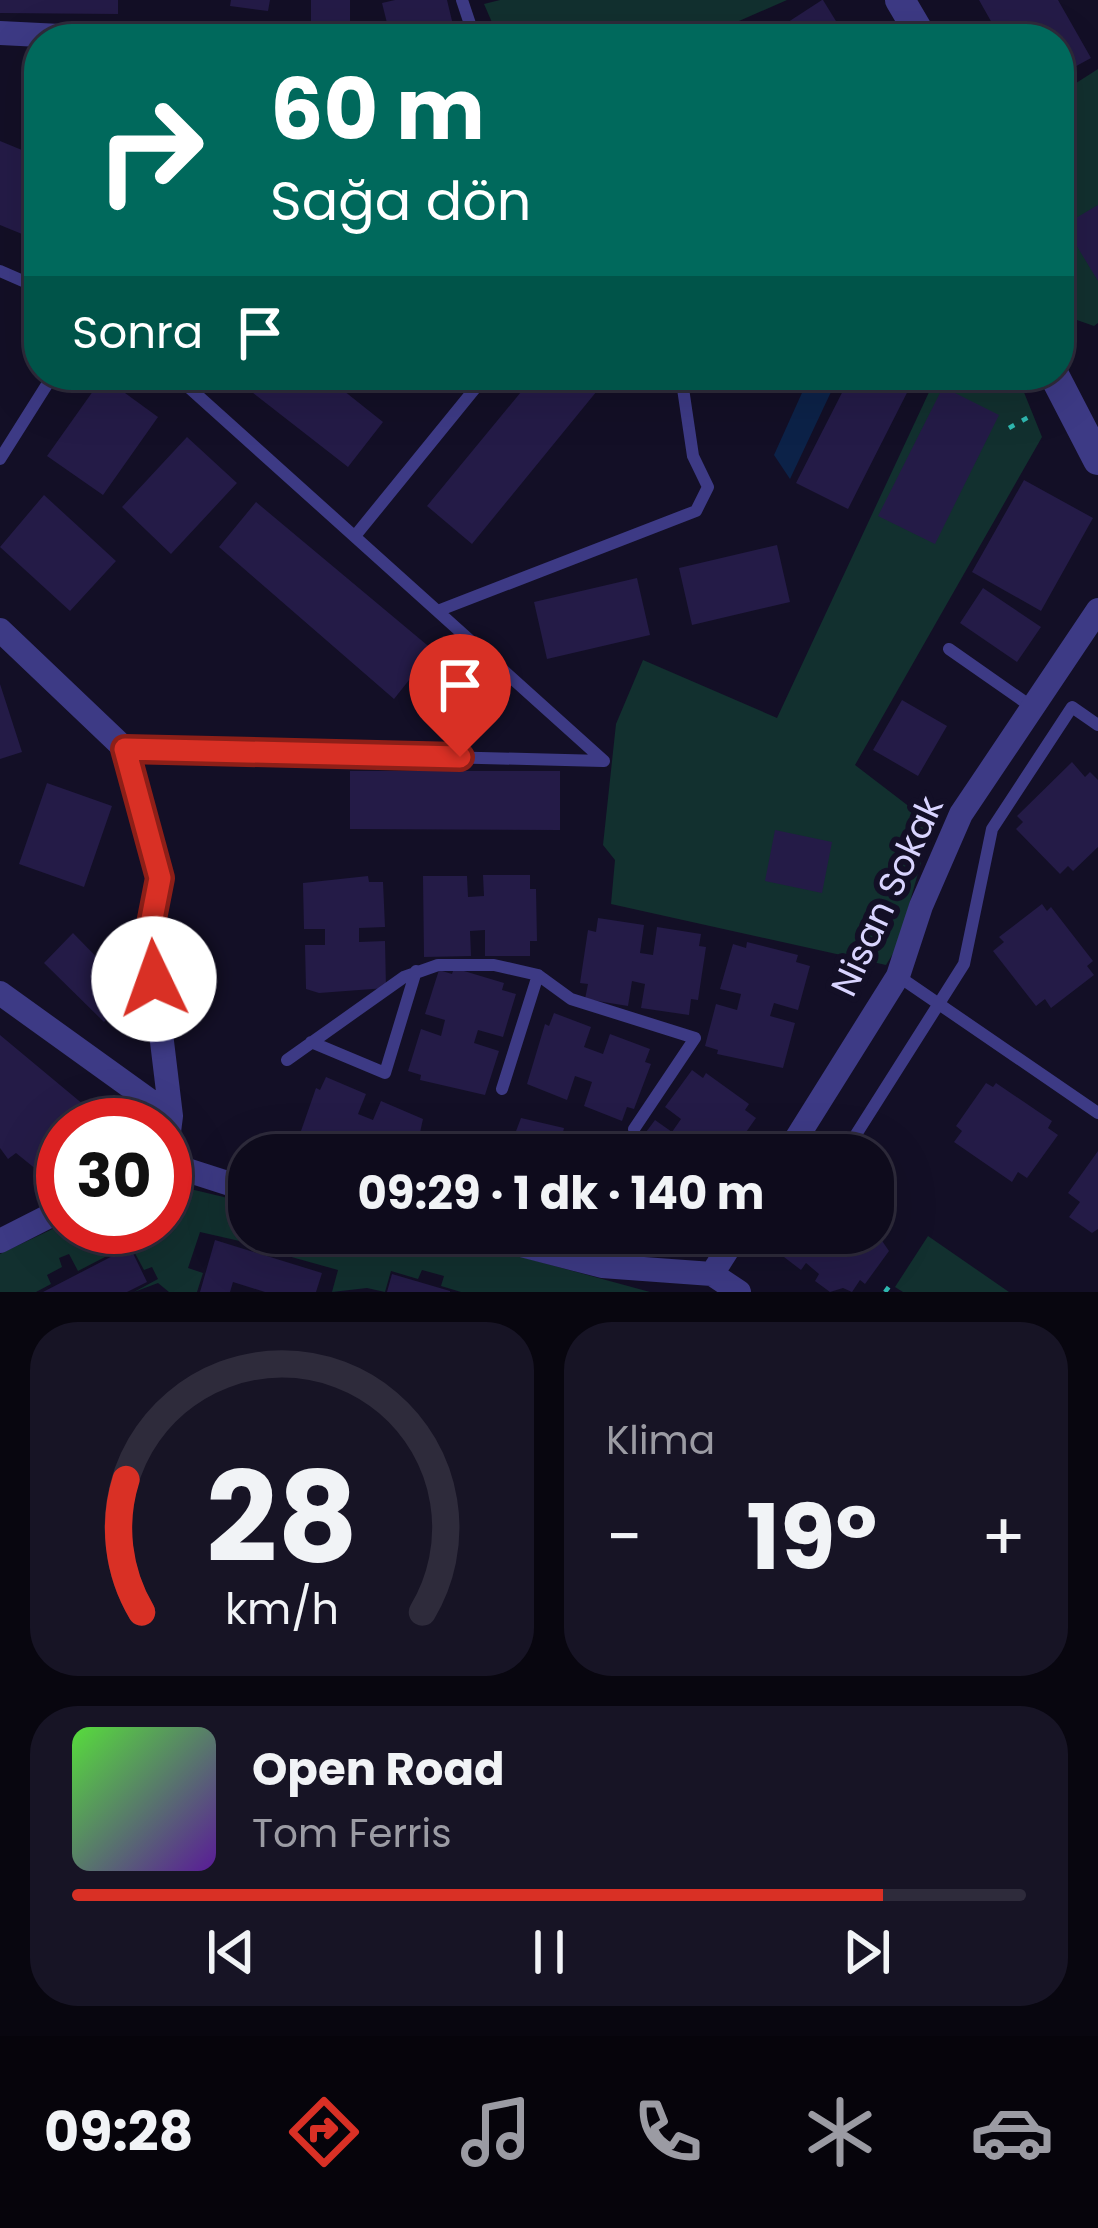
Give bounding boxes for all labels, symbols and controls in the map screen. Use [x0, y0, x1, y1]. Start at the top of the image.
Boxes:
text: 60 m [270, 51, 485, 168]
icon: right [72, 72, 228, 228]
text: Sağa dön [270, 163, 531, 239]
icon: arrive [227, 300, 293, 366]
text: Sonra [72, 301, 203, 364]
pin [409, 634, 511, 757]
icon: arrive [427, 652, 493, 718]
street label: Nisan Sokak [818, 787, 956, 1004]
position arrow [91, 916, 217, 1042]
speed limit sign: 30 [36, 1098, 192, 1254]
text: 09:29 · 1 dk · 140 m [358, 1162, 764, 1225]
text: Klima [606, 1413, 715, 1468]
text: 28 [206, 1430, 358, 1605]
text: 19° [746, 1474, 877, 1601]
text: − [606, 1491, 642, 1583]
text: + [981, 1491, 1026, 1583]
text: km/h [225, 1579, 339, 1639]
text: Open Road [252, 1738, 505, 1801]
text: Tom Ferris [252, 1806, 452, 1861]
icon: previous [198, 1919, 264, 1985]
icon: pause [516, 1919, 582, 1985]
icon: next [834, 1919, 900, 1985]
icon: directions [282, 2090, 366, 2174]
icon: music [454, 2090, 538, 2174]
icon: phone [626, 2090, 710, 2174]
icon: climate [798, 2090, 882, 2174]
icon: car [970, 2090, 1054, 2174]
text: 09:28 [44, 2094, 194, 2170]

